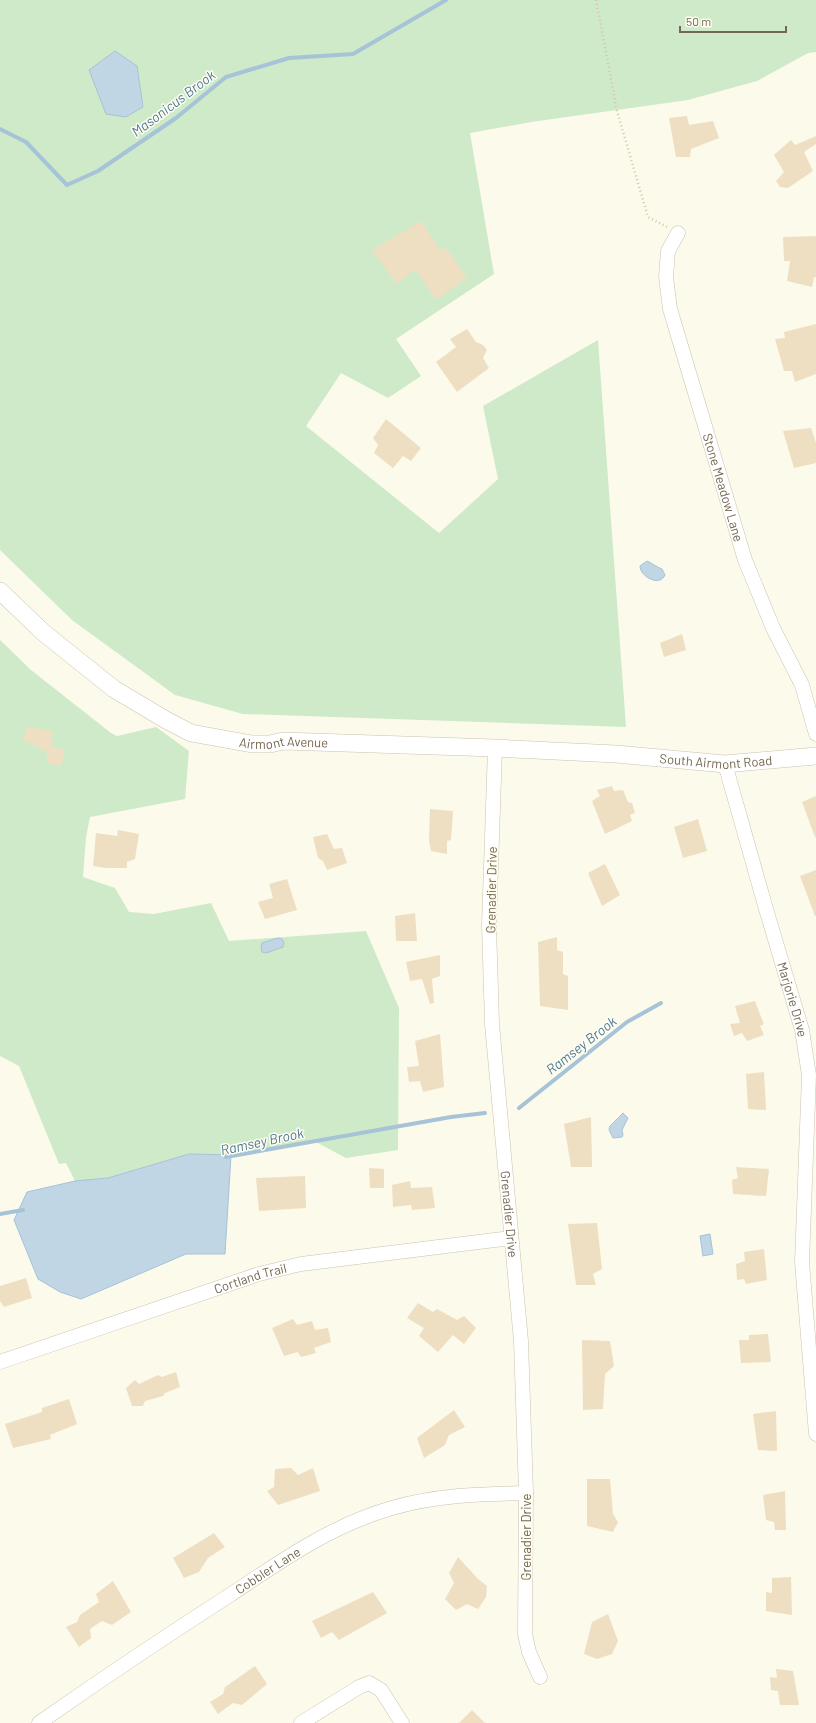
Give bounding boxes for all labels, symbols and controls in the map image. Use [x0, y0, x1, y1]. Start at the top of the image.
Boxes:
scale bar [680, 8, 786, 34]
text: 50 m [686, 14, 711, 28]
water label: Masonicus Brook [128, 66, 218, 140]
street label: Stone Meadow Lane [700, 431, 747, 543]
street label: Airmont Avenue [238, 733, 329, 752]
street label: South Airmont Road [659, 750, 773, 772]
street label: Grenadier Drive [482, 846, 500, 934]
street label: Marjorie Drive [774, 960, 811, 1038]
water label: Ramsey Brook [542, 1012, 620, 1078]
water label: Ramsey Brook [219, 1124, 305, 1158]
street label: Grenadier Drive [497, 1170, 521, 1258]
street label: Cortland Trail [212, 1260, 288, 1297]
street label: Grenadier Drive [518, 1494, 534, 1580]
street label: Cobbler Lane [232, 1543, 303, 1597]

